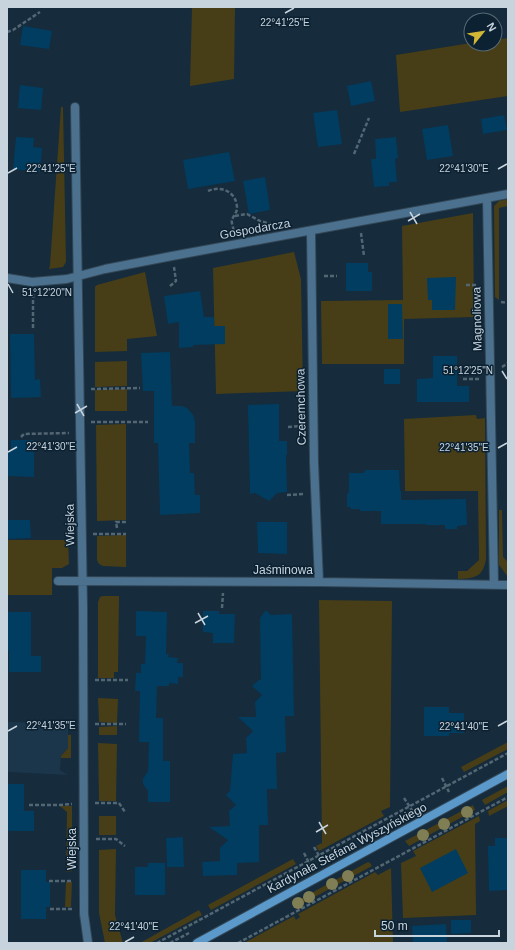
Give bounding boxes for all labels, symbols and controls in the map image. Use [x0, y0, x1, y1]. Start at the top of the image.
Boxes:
north arrow [463, 12, 503, 52]
text: 22°41'25"E [260, 17, 310, 28]
text: N [484, 21, 499, 33]
text: 22°41'25"E [26, 163, 76, 174]
text: 22°41'30"E [439, 163, 489, 174]
street label: Gospodarcza [219, 216, 292, 242]
text: 51°12'20"N [22, 287, 72, 298]
street label: Magnoliowa [469, 287, 485, 351]
text: 51°12'25"N [443, 365, 493, 376]
street label: Czeremchowa [293, 368, 309, 445]
text: 22°41'30"E [26, 441, 76, 452]
text: 22°41'35"E [439, 442, 489, 453]
street label: Wiejska [63, 504, 77, 546]
street label: Jaśminowa [253, 563, 313, 577]
text: 22°41'35"E [26, 720, 76, 731]
text: 22°41'40"E [439, 721, 489, 732]
street label: Kardynała Stefana Wyszyńskiego [265, 800, 429, 896]
street label: Wiejska [65, 828, 79, 870]
scale bar [375, 912, 499, 938]
text: 50 m [381, 919, 408, 933]
text: 22°41'40"E [109, 921, 159, 932]

